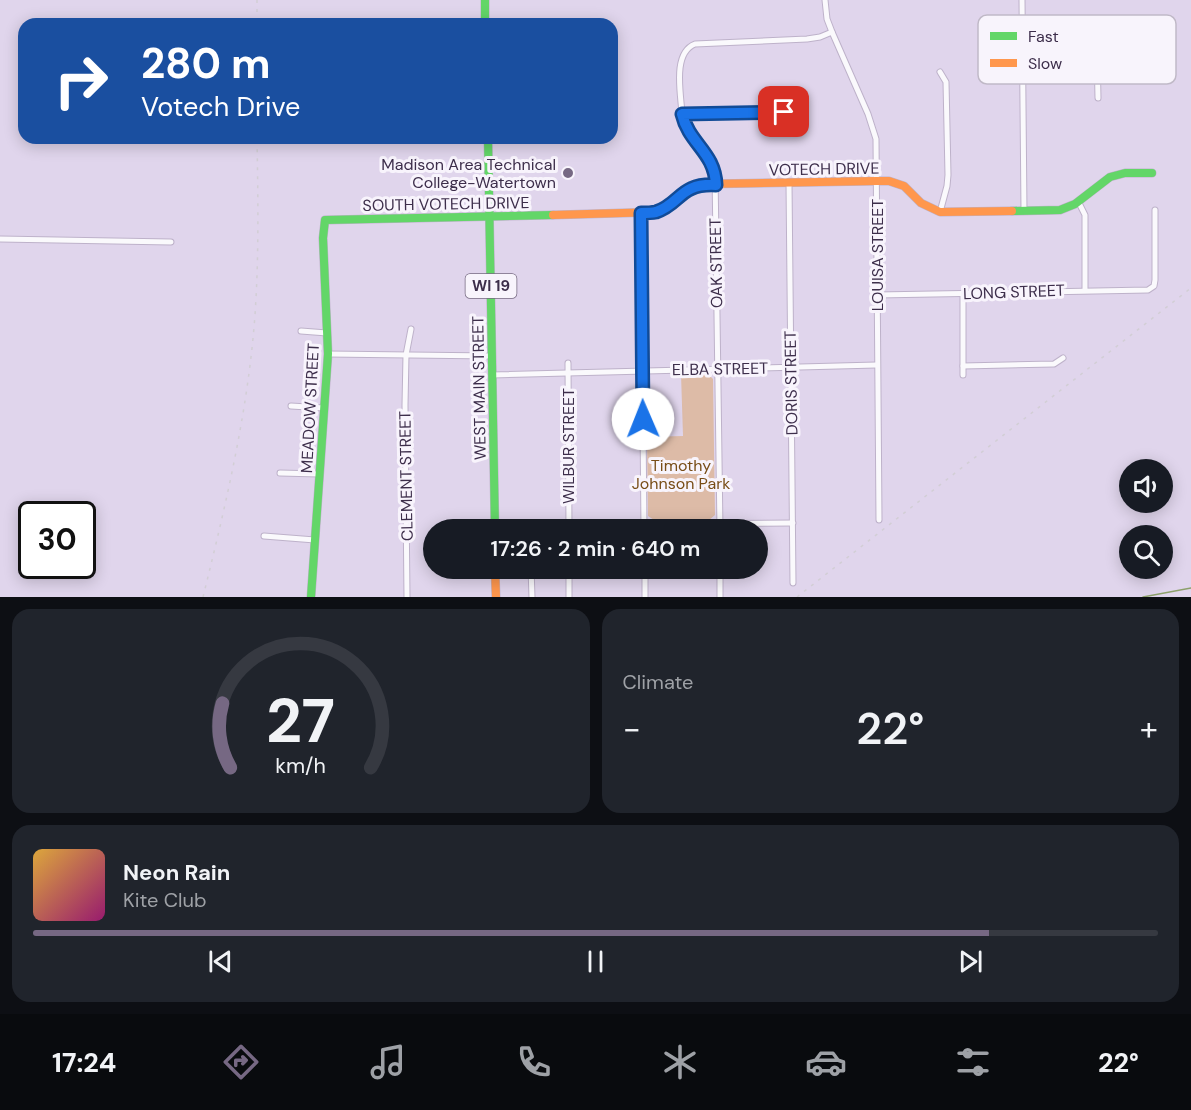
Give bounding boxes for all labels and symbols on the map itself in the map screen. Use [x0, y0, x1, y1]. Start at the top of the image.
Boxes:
legend [978, 15, 1176, 84]
text: Fast [1028, 26, 1059, 47]
text: Slow [1028, 53, 1062, 74]
pin [758, 86, 809, 137]
place label: Madison Area Technical College-Watertown [381, 154, 556, 193]
street label: VOTECH DRIVE [768, 158, 880, 180]
marker: Madison Area Technical College-Watertown [561, 166, 575, 180]
street label: SOUTH VOTECH DRIVE [362, 192, 530, 216]
street label: LOUISA STREET [867, 199, 888, 311]
street label: OAK STREET [705, 218, 727, 308]
road number: WI 19 [466, 274, 516, 298]
street label: LONG STREET [963, 280, 1065, 304]
street label: WEST MAIN STREET [467, 316, 491, 460]
street label: DORIS STREET [780, 330, 802, 436]
street label: MEADOW STREET [296, 342, 324, 474]
street label: ELBA STREET [672, 358, 768, 380]
position arrow [611, 387, 675, 451]
street label: WILBUR STREET [558, 388, 579, 504]
street label: CLEMENT STREET [394, 411, 418, 541]
park label: Timothy Johnson Park [632, 455, 730, 494]
speed limit sign: 30 [18, 501, 96, 579]

